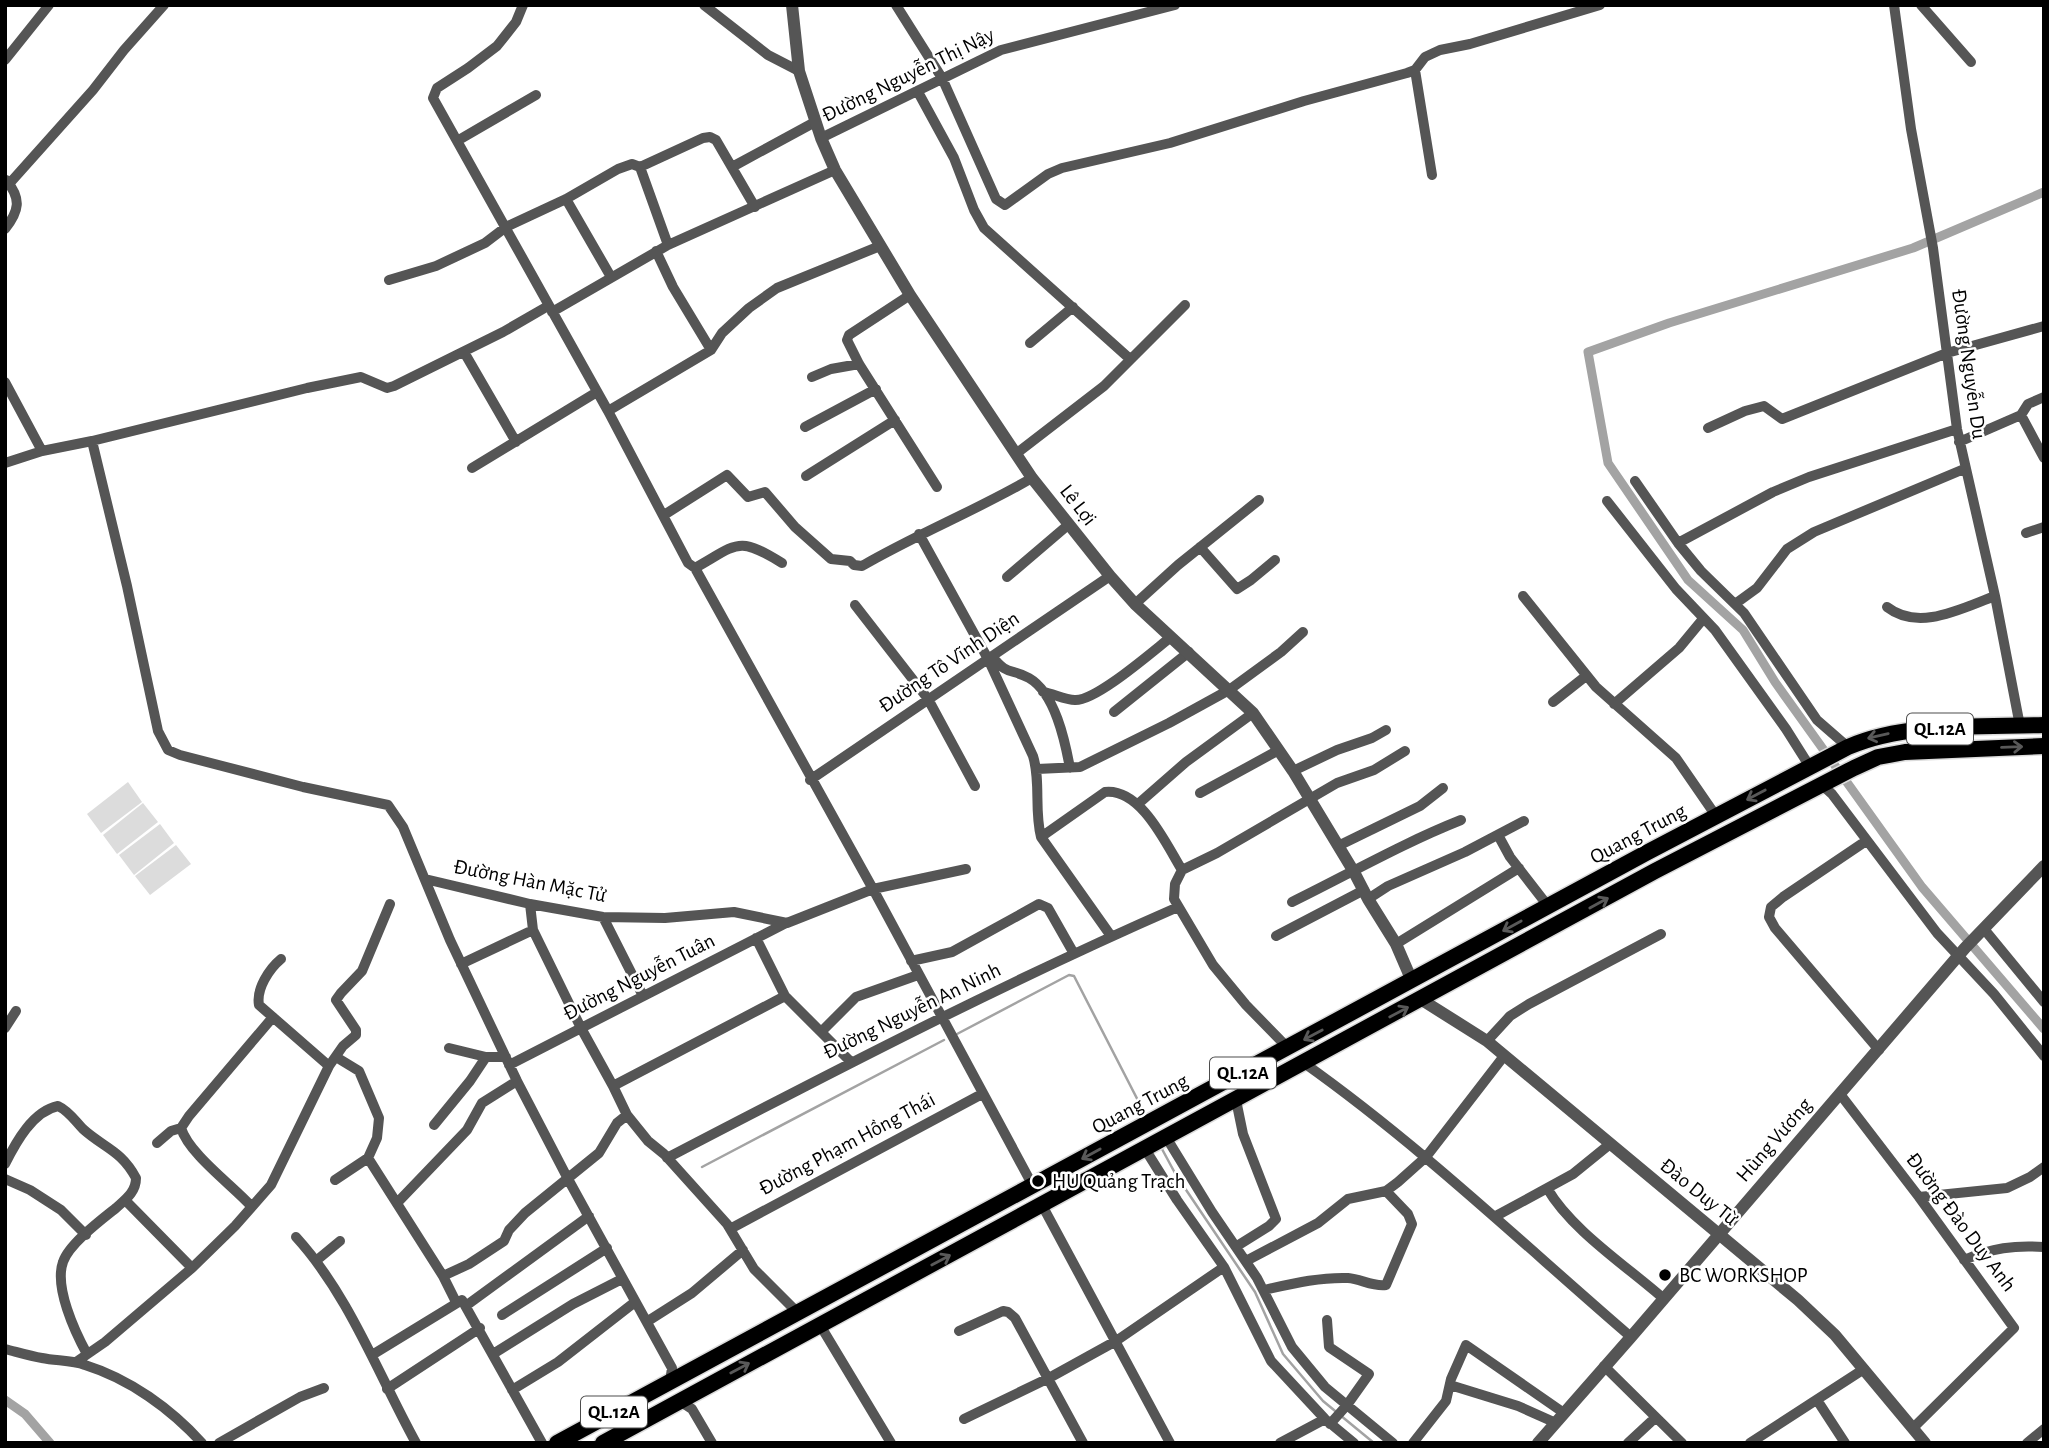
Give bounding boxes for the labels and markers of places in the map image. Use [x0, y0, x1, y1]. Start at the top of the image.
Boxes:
place label: HU Quảng Trạch [1052, 1171, 1185, 1192]
marker: HU Quảng Trạch [1030, 1173, 1046, 1189]
place label: BC WORKSHOP [1679, 1265, 1808, 1286]
marker: BC WORKSHOP [1657, 1267, 1673, 1283]

